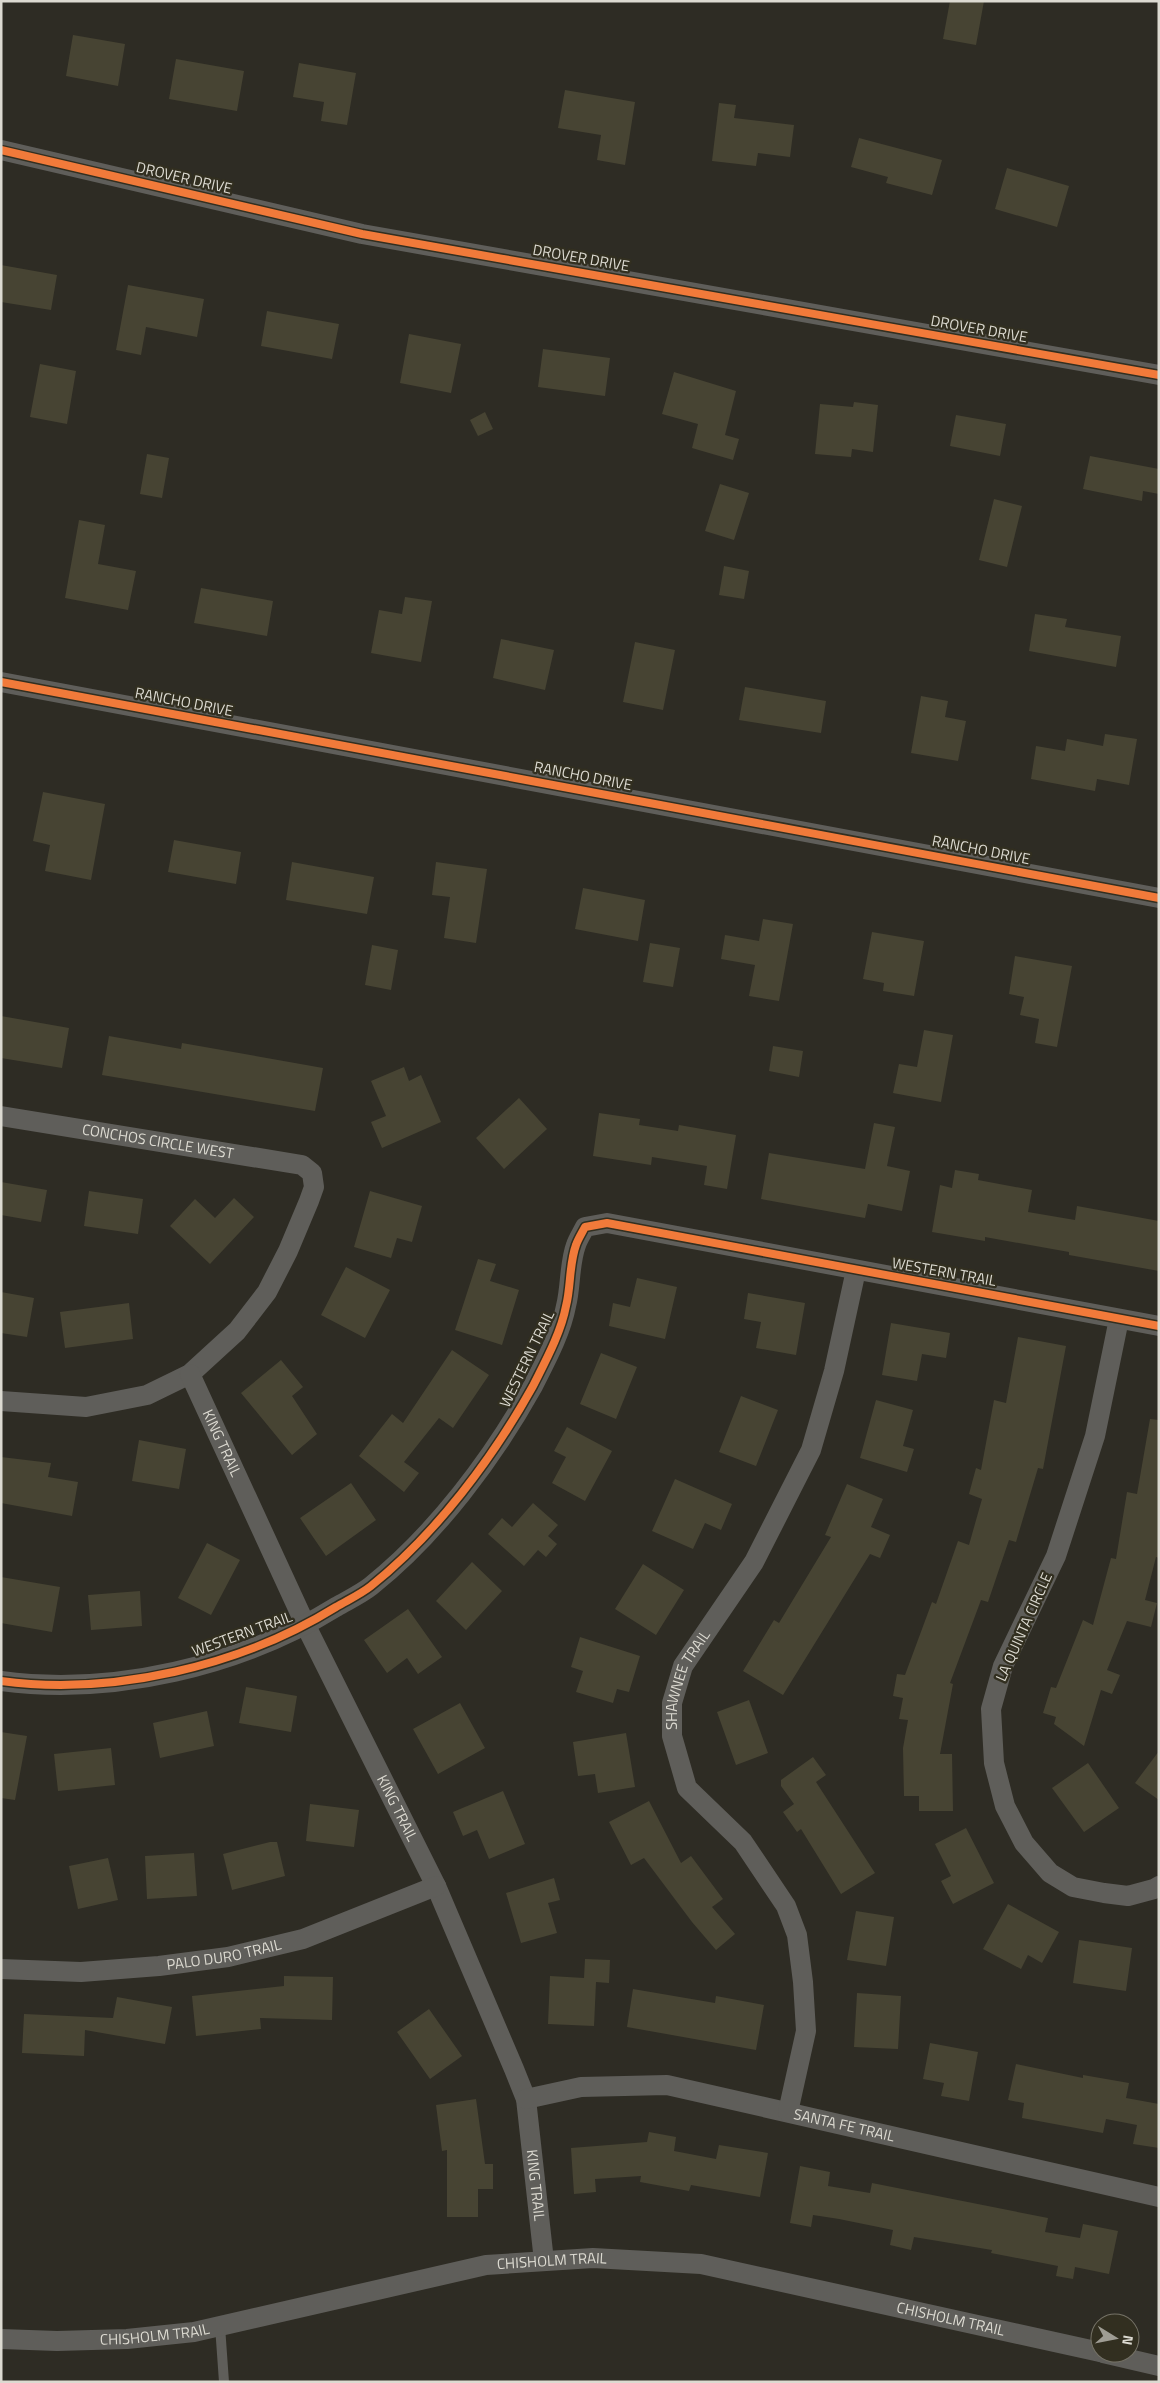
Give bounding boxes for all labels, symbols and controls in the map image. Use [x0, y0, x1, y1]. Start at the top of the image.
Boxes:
street label: DROVER DRIVE [134, 155, 234, 200]
street label: DROVER DRIVE [531, 238, 631, 277]
street label: DROVER DRIVE [929, 309, 1029, 348]
street label: RANCHO DRIVE [133, 681, 235, 722]
street label: RANCHO DRIVE [532, 755, 634, 796]
street label: RANCHO DRIVE [930, 829, 1032, 870]
street label: CONCHOS CIRCLE WEST [80, 1117, 236, 1165]
street label: WESTERN TRAIL [890, 1251, 998, 1292]
street label: WESTERN TRAIL [493, 1306, 560, 1411]
street label: KING TRAIL [197, 1405, 248, 1480]
street label: LA QUINTA CIRCLE [989, 1569, 1058, 1685]
street label: WESTERN TRAIL [188, 1605, 295, 1662]
street label: SHAWNEE TRAIL [660, 1625, 715, 1730]
street label: KING TRAIL [371, 1771, 424, 1845]
street label: PALO DURO TRAIL [165, 1933, 283, 1976]
street label: SANTA FE TRAIL [792, 2102, 897, 2147]
street label: KING TRAIL [521, 2148, 551, 2222]
street label: CHISHOLM TRAIL [496, 2246, 607, 2275]
street label: CHISHOLM TRAIL [894, 2295, 1007, 2342]
north arrow [1090, 2313, 1140, 2363]
street label: CHISHOLM TRAIL [100, 2317, 212, 2351]
text: N [1117, 2334, 1139, 2347]

